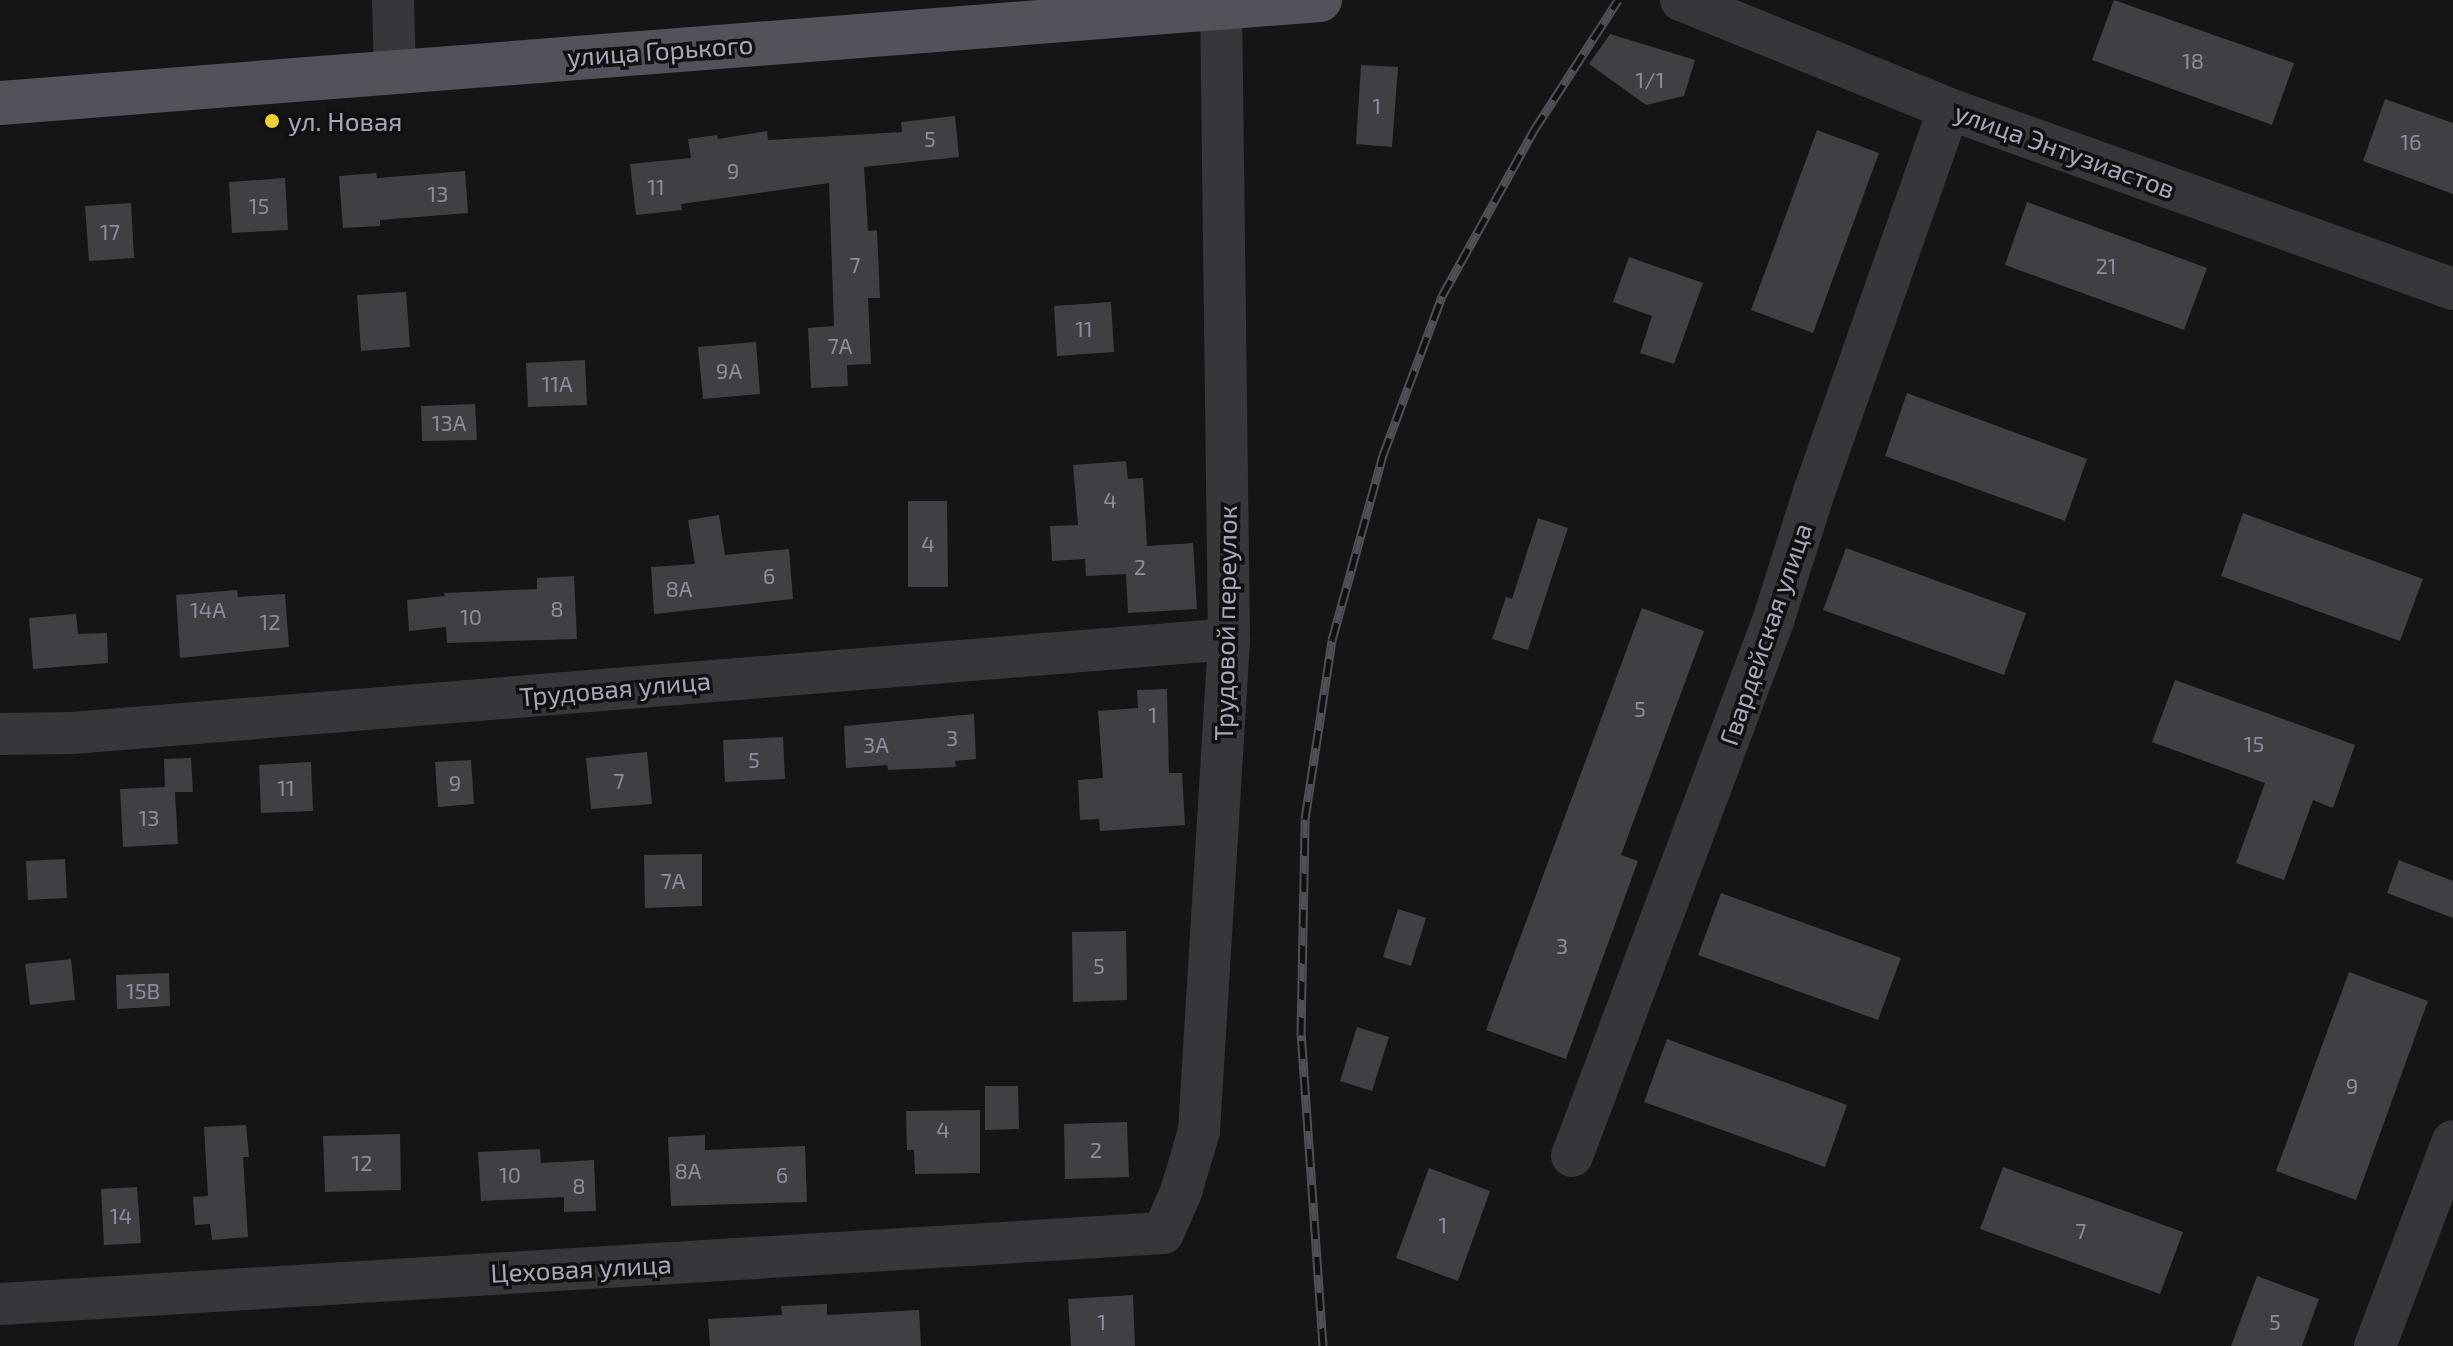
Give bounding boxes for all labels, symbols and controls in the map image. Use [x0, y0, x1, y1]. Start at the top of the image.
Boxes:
street label: улица Горького [566, 28, 754, 72]
house number: 18 [2182, 48, 2204, 74]
house number: 1/1 [1636, 67, 1664, 93]
house number: 1 [1373, 93, 1381, 119]
street label: улица Энтузиастов [1951, 96, 2179, 204]
place label: ул. Новая [288, 105, 402, 137]
marker: ул. Новая [263, 112, 281, 130]
house number: 5 [924, 126, 936, 152]
house number: 16 [2400, 129, 2422, 155]
house number: 9 [727, 158, 739, 184]
house number: 11 [647, 174, 665, 200]
house number: 13 [428, 181, 448, 207]
house number: 15 [249, 193, 269, 219]
house number: 17 [100, 219, 120, 245]
house number: 7 [849, 252, 861, 278]
house number: 21 [2095, 253, 2117, 279]
house number: 11 [1075, 316, 1093, 342]
house number: 7А [828, 333, 852, 359]
house number: 9А [716, 358, 742, 384]
house number: 11А [541, 371, 573, 397]
house number: 13А [432, 410, 466, 436]
house number: 4 [1103, 487, 1117, 513]
street label: Трудовой переулок [1207, 505, 1243, 741]
street label: Гвардейская улица [1712, 519, 1818, 749]
house number: 4 [921, 531, 935, 557]
house number: 2 [1134, 554, 1146, 580]
house number: 6 [763, 563, 775, 589]
house number: 8А [665, 576, 693, 602]
house number: 8 [550, 596, 564, 622]
house number: 14А [190, 597, 226, 623]
house number: 10 [460, 604, 482, 630]
house number: 12 [259, 609, 281, 635]
street label: Трудовая улица [518, 664, 712, 712]
house number: 5 [1634, 696, 1646, 722]
house number: 1 [1149, 702, 1157, 728]
house number: 3 [946, 725, 958, 751]
house number: 15 [2244, 731, 2264, 757]
house number: 3А [863, 732, 889, 758]
house number: 5 [748, 747, 760, 773]
house number: 7 [613, 768, 625, 794]
house number: 9 [449, 770, 461, 796]
house number: 11 [277, 775, 295, 801]
house number: 13 [139, 805, 159, 831]
house number: 7А [661, 868, 685, 894]
house number: 3 [1556, 933, 1568, 959]
house number: 5 [1093, 953, 1105, 979]
house number: 15В [126, 978, 160, 1004]
house number: 9 [2346, 1073, 2358, 1099]
house number: 4 [936, 1117, 950, 1143]
house number: 2 [1090, 1137, 1102, 1163]
house number: 12 [351, 1150, 373, 1176]
house number: 8А [674, 1158, 702, 1184]
house number: 10 [499, 1162, 521, 1188]
house number: 6 [776, 1162, 788, 1188]
house number: 8 [572, 1173, 586, 1199]
house number: 14 [110, 1203, 132, 1229]
house number: 1 [1439, 1212, 1447, 1238]
house number: 7 [2075, 1218, 2087, 1244]
street label: Цеховая улица [490, 1248, 672, 1288]
house number: 1 [1098, 1309, 1106, 1335]
house number: 5 [2269, 1309, 2281, 1335]

